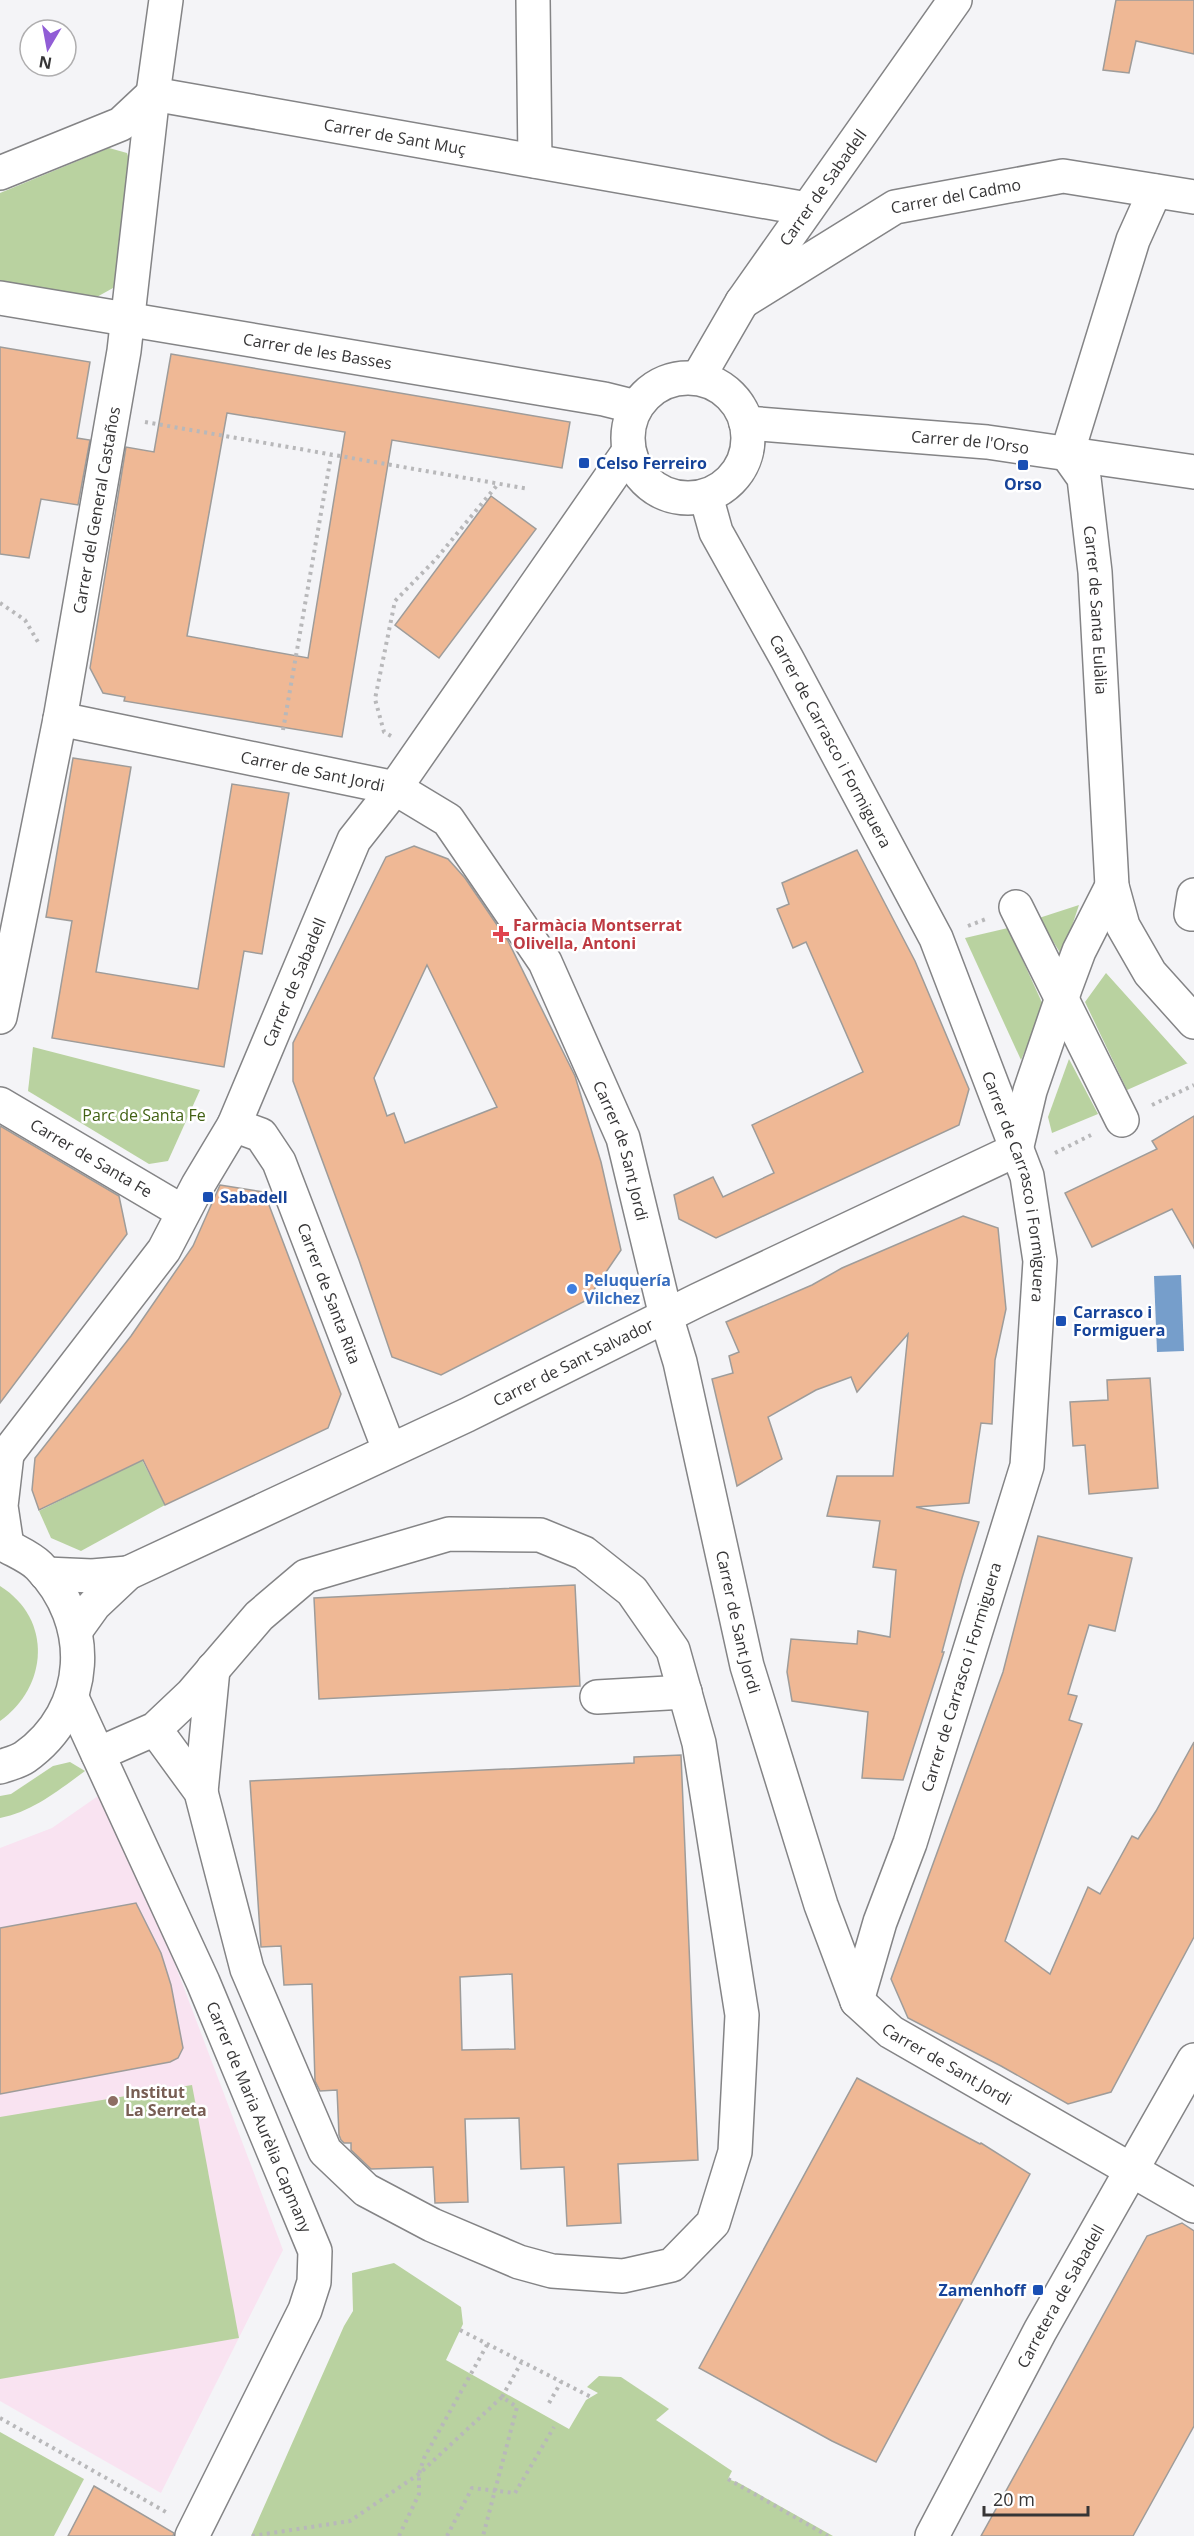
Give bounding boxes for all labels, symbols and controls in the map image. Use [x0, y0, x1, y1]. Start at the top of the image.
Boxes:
north arrow [18, 18, 78, 78]
text: N [37, 51, 54, 75]
street label: Carrer de Sant Muç [322, 113, 468, 160]
street label: Carrer de Sabadell [774, 125, 872, 250]
street label: Carrer del Cadmo [889, 173, 1023, 219]
street label: Carrer de les Basses [242, 328, 394, 374]
street label: Carrer del General Castaños [67, 405, 125, 615]
street label: Carrer de l'Orso [910, 425, 1031, 459]
place label: Celso Ferreiro [596, 452, 707, 474]
marker: Celso Ferreiro [577, 456, 591, 470]
marker: Orso [1016, 458, 1030, 472]
place label: Orso [1004, 473, 1042, 495]
street label: Carrer de Santa Eulàlia [1079, 524, 1113, 695]
street label: Carrer de Carrasco i Formiguera [765, 631, 897, 852]
street label: Carrer de Sant Jordi [239, 746, 387, 797]
street label: Carrer de Sabadell [257, 914, 331, 1050]
place label: Farmàcia Montserrat Olivella, Antoni [513, 914, 682, 954]
marker: Farmàcia Montserrat Olivella, Antoni [494, 927, 508, 941]
street label: Carrer de Carrasco i Formiguera [977, 1068, 1051, 1303]
street label: Carrer de Sant Jordi [588, 1077, 654, 1223]
park label: Parc de Santa Fe [82, 1104, 206, 1126]
street label: Carrer de Santa Fe [26, 1113, 156, 1202]
place label: Sabadell [220, 1186, 288, 1208]
marker: Sabadell [201, 1190, 215, 1204]
street label: Carrer de Santa Rita [292, 1220, 366, 1367]
place label: Peluquería Vilchez [584, 1269, 671, 1309]
marker: Peluquería Vilchez [565, 1282, 579, 1296]
place label: Carrasco i Formiguera [1073, 1301, 1165, 1341]
street label: Carrer de Sant Salvador [489, 1313, 657, 1411]
marker: Carrasco i Formiguera [1054, 1314, 1068, 1328]
street label: Carrer de Sant Jordi [711, 1548, 766, 1696]
street label: Carrer de Carrasco i Formiguera [916, 1559, 1006, 1795]
street label: Carrer de Maria Aurèlia Capmany [201, 1998, 318, 2237]
street label: Carrer de Sant Jordi [877, 2018, 1016, 2110]
place label: Institut La Serreta [125, 2081, 207, 2121]
marker: Institut La Serreta [106, 2094, 120, 2108]
street label: Carretera de Sabadell [1011, 2220, 1109, 2372]
place label: Zamenhoff [939, 2279, 1028, 2301]
marker: Zamenhoff [1031, 2283, 1045, 2297]
scale bar [984, 2479, 1088, 2517]
text: 20 m [993, 2487, 1035, 2511]

